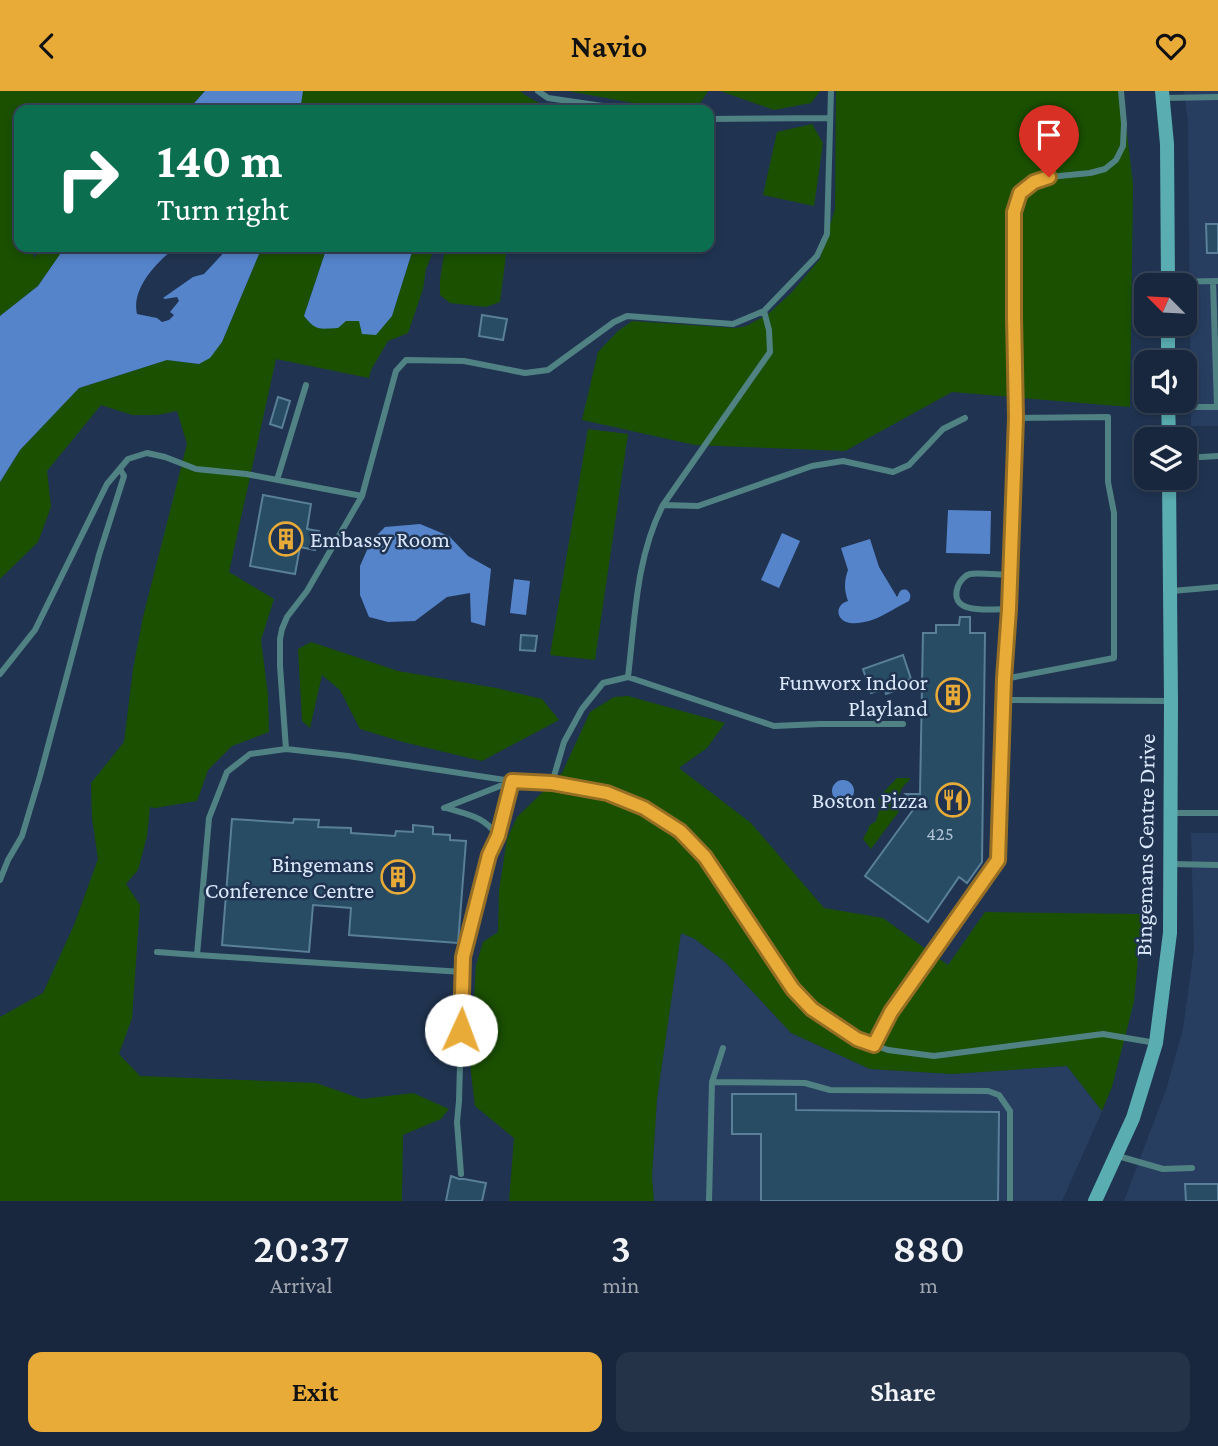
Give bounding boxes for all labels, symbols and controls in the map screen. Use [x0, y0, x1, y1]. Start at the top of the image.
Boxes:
icon: back [28, 27, 66, 65]
icon: heart [1152, 27, 1190, 65]
text: Navio [571, 28, 647, 64]
pin [1019, 105, 1079, 177]
icon: arrive [1030, 116, 1068, 154]
icon: right [42, 133, 133, 224]
text: 140 m [157, 133, 282, 188]
text: Turn right [157, 191, 289, 227]
north arrow [1134, 273, 1197, 336]
map controls [1134, 273, 1197, 490]
button: sound [1134, 350, 1197, 413]
button: layers [1134, 427, 1197, 490]
building icon: Embassy Room [267, 520, 305, 558]
place label: Embassy Room [310, 526, 450, 552]
place label: Funworx Indoor Playland [779, 669, 928, 721]
building icon: Funworx Indoor Playland [934, 676, 972, 714]
street label: Bingemans Centre Drive [1130, 734, 1160, 956]
restaurant icon: Boston Pizza [934, 781, 972, 819]
place label: Boston Pizza [812, 787, 928, 813]
house number: 425 [926, 823, 954, 844]
place label: Bingemans Conference Centre [205, 851, 374, 903]
building icon: Bingemans Conference Centre [379, 858, 417, 896]
position arrow [424, 993, 498, 1067]
text: 20:37 [253, 1224, 349, 1271]
text: 3 [611, 1224, 631, 1271]
text: 880 [893, 1224, 965, 1271]
text: Arrival [270, 1272, 333, 1298]
text: min [603, 1272, 639, 1298]
text: m [919, 1272, 938, 1298]
button: Exit [28, 1352, 602, 1432]
button: Share [616, 1352, 1190, 1432]

